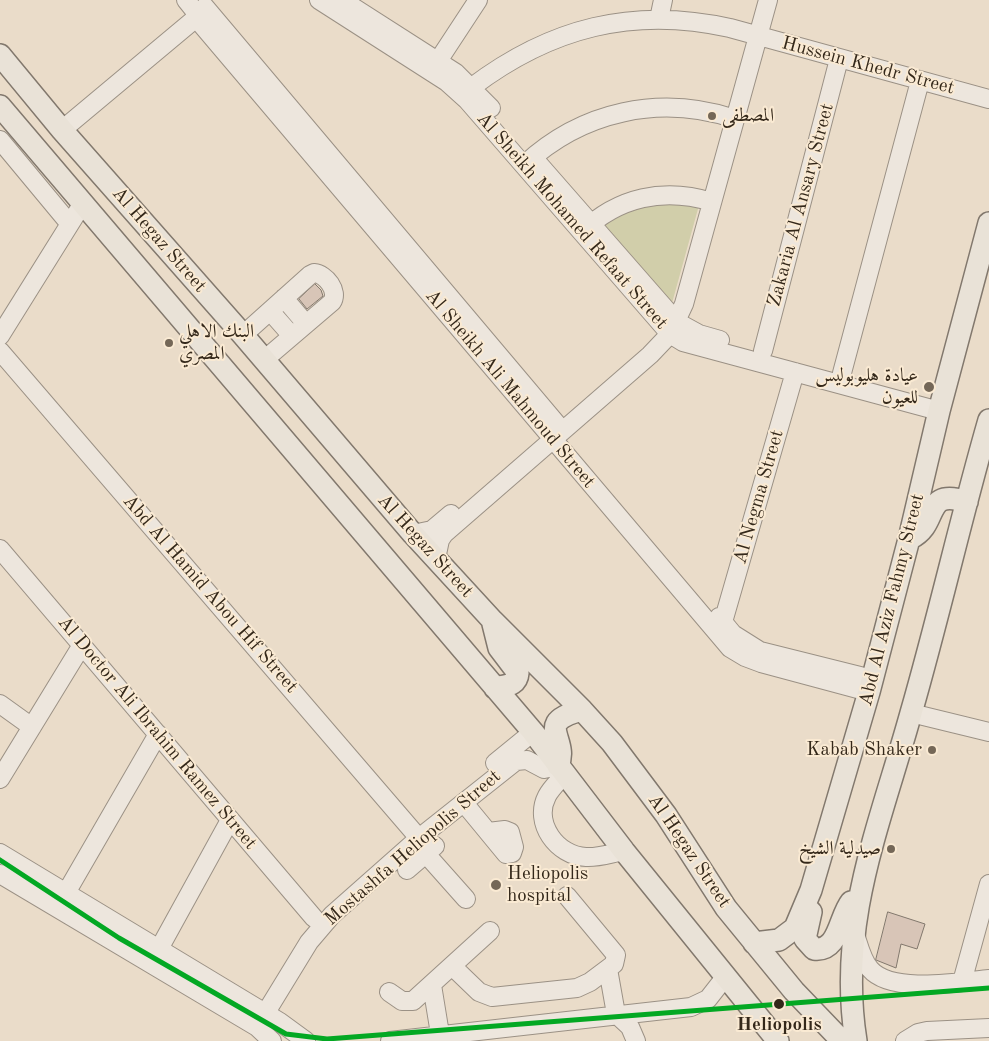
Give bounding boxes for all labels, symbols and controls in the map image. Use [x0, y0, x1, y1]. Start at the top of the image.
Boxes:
street label: Hussein Khedr Street [779, 32, 957, 100]
street label: Zakaria Al Ansary Street [763, 101, 839, 309]
place label: المصطفى [722, 105, 774, 127]
street label: Al Sheikh Mohamed Refaat Street [471, 108, 673, 334]
marker: المصطفى [706, 110, 718, 122]
street label: Al Hegaz Street [107, 183, 211, 297]
street label: Al Sheikh Ali Mahmoud Street [420, 285, 600, 493]
place label: البنك الاهلي المصري [179, 321, 254, 365]
marker: البنك الاهلي المصري [163, 337, 175, 349]
place label: عيادة هليوبوليس للعيون [815, 365, 918, 409]
marker: عيادة هليوبوليس للعيون [922, 380, 936, 394]
street label: Al Negma Street [729, 427, 789, 567]
street label: Al Hegaz Street [372, 489, 478, 603]
street label: Abd Al Hamid Abou Hif Street [118, 490, 302, 698]
street label: Abd Al Aziz Fahmy Street [855, 491, 929, 709]
street label: Al Doctor Ali Ibrahim Ramez Street [53, 612, 261, 854]
place label: Kabab Shaker [806, 739, 922, 761]
marker: Kabab Shaker [926, 744, 938, 756]
street label: Mostashfa Heliopolis Street [320, 765, 506, 931]
street label: Al Hegaz Street [643, 790, 735, 912]
place label: صيدلية الشيخ [799, 838, 881, 860]
marker: صيدلية الشيخ [885, 843, 897, 855]
place label: Heliopolis hospital [507, 863, 588, 907]
marker: Heliopolis hospital [489, 878, 503, 892]
marker: Heliopolis [772, 997, 786, 1011]
place label: Heliopolis [736, 1014, 822, 1036]

